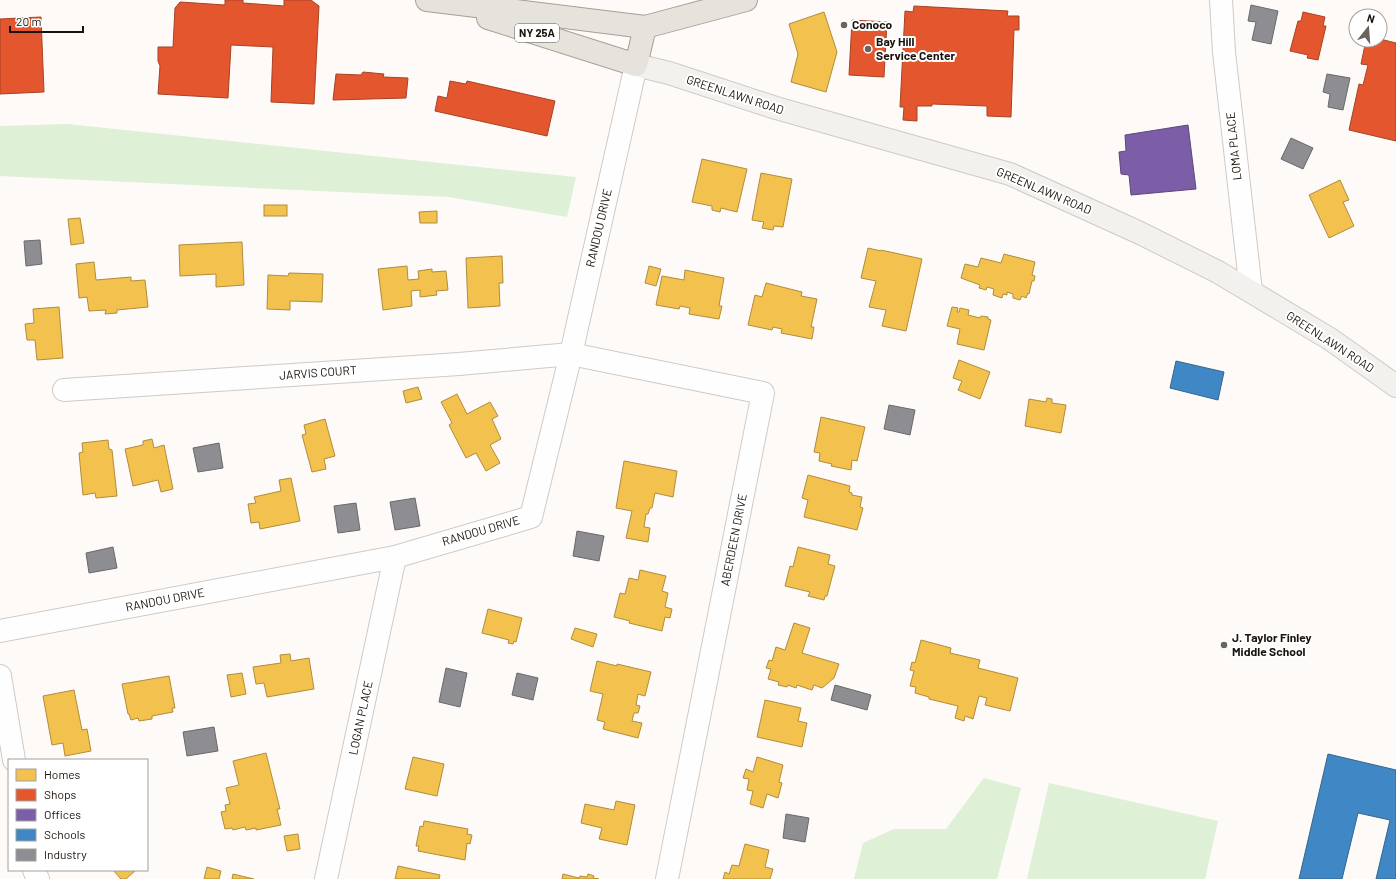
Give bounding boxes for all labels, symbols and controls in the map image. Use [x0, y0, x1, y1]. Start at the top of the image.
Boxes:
scale bar [10, 8, 83, 34]
north arrow [1348, 8, 1388, 48]
text: N [1366, 11, 1376, 25]
text: 20 m [16, 14, 42, 28]
place label: Conoco [852, 17, 893, 31]
marker: Conoco [839, 20, 849, 30]
road number: NY 25A [515, 24, 559, 42]
place label: Bay Hill Service Center [876, 34, 955, 62]
marker: Bay Hill Service Center [863, 44, 873, 54]
street label: GREENLAWN ROAD [685, 72, 786, 116]
street label: LOMA PLACE [1222, 111, 1244, 181]
street label: GREENLAWN ROAD [995, 164, 1094, 216]
street label: RANDOU DRIVE [582, 187, 614, 268]
street label: GREENLAWN ROAD [1284, 308, 1377, 375]
street label: JARVIS COURT [279, 362, 357, 382]
street label: ABERDEEN DRIVE [717, 492, 749, 587]
street label: RANDOU DRIVE [440, 512, 521, 548]
street label: RANDOU DRIVE [124, 585, 205, 614]
place label: J. Taylor Finley Middle School [1232, 630, 1312, 658]
marker: J. Taylor Finley Middle School [1219, 640, 1229, 650]
street label: LOGAN PLACE [345, 679, 375, 756]
legend [8, 759, 148, 871]
text: Homes [44, 767, 81, 781]
text: Shops [44, 787, 77, 801]
text: Offices [44, 807, 81, 821]
text: Schools [44, 827, 85, 841]
text: Industry [44, 847, 87, 861]

